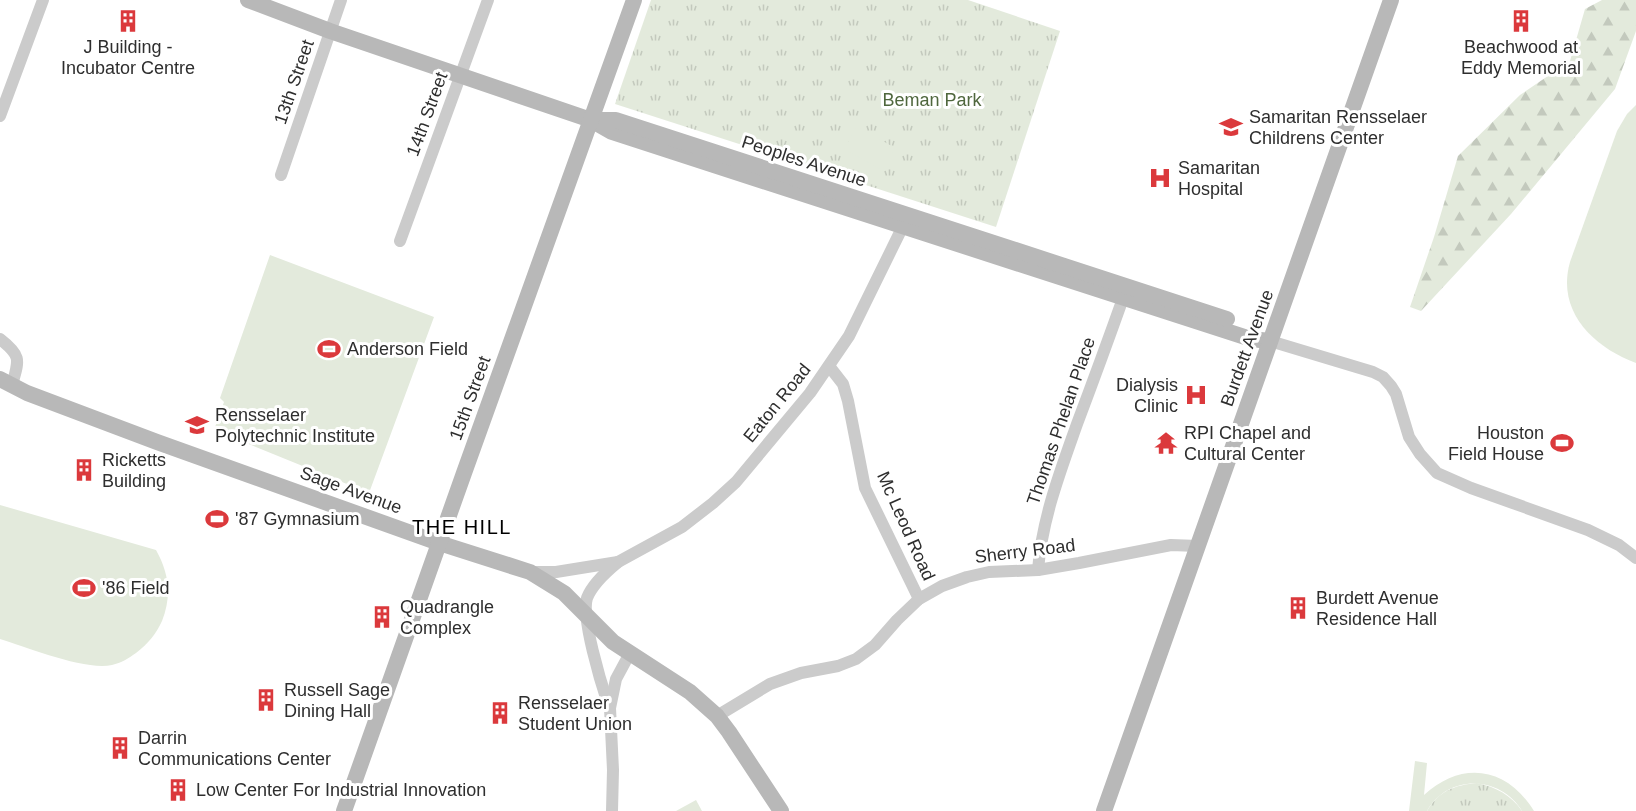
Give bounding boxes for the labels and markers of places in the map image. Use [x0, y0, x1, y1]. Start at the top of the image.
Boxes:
building icon: J Building - Incubator Centre [115, 8, 141, 34]
building icon: Beachwood at Eddy Memorial [1508, 8, 1534, 34]
place label: J Building - Incubator Centre [61, 37, 195, 78]
place label: Beachwood at Eddy Memorial [1461, 37, 1581, 78]
place label: Samaritan Rensselaer Childrens Center [1249, 107, 1427, 148]
school or university icon: Samaritan Rensselaer Childrens Center [1218, 114, 1244, 140]
place label: Samaritan Hospital [1178, 158, 1260, 199]
hospital icon: Samaritan Hospital [1147, 165, 1173, 191]
sports icon: Anderson Field [316, 336, 342, 362]
place label: Anderson Field [347, 339, 468, 359]
place label: Dialysis Clinic [1116, 375, 1178, 416]
hospital icon: Dialysis Clinic [1183, 382, 1209, 408]
place label: Rensselaer Polytechnic Institute [215, 405, 375, 446]
school or university icon: Rensselaer Polytechnic Institute [184, 412, 210, 438]
place label: RPI Chapel and Cultural Center [1184, 423, 1311, 464]
place label: Houston Field House [1448, 423, 1544, 464]
temple icon: RPI Chapel and Cultural Center [1153, 430, 1179, 456]
sports icon: Houston Field House [1549, 430, 1575, 456]
place label: Ricketts Building [102, 450, 166, 491]
building icon: Ricketts Building [71, 457, 97, 483]
sports icon: '87 Gymnasium [204, 506, 230, 532]
place label: '87 Gymnasium [235, 509, 359, 529]
sports icon: '86 Field [71, 575, 97, 601]
place label: '86 Field [102, 578, 169, 598]
place label: Burdett Avenue Residence Hall [1316, 588, 1439, 629]
building icon: Burdett Avenue Residence Hall [1285, 595, 1311, 621]
place label: Quadrangle Complex [400, 597, 494, 638]
building icon: Quadrangle Complex [369, 604, 395, 630]
place label: Russell Sage Dining Hall [284, 680, 390, 721]
building icon: Russell Sage Dining Hall [253, 687, 279, 713]
place label: Rensselaer Student Union [518, 693, 632, 734]
building icon: Rensselaer Student Union [487, 700, 513, 726]
place label: Darrin Communications Center [138, 728, 331, 769]
building icon: Darrin Communications Center [107, 735, 133, 761]
building icon: Low Center For Industrial Innovation [165, 777, 191, 803]
place label: Low Center For Industrial Innovation [196, 780, 486, 800]

